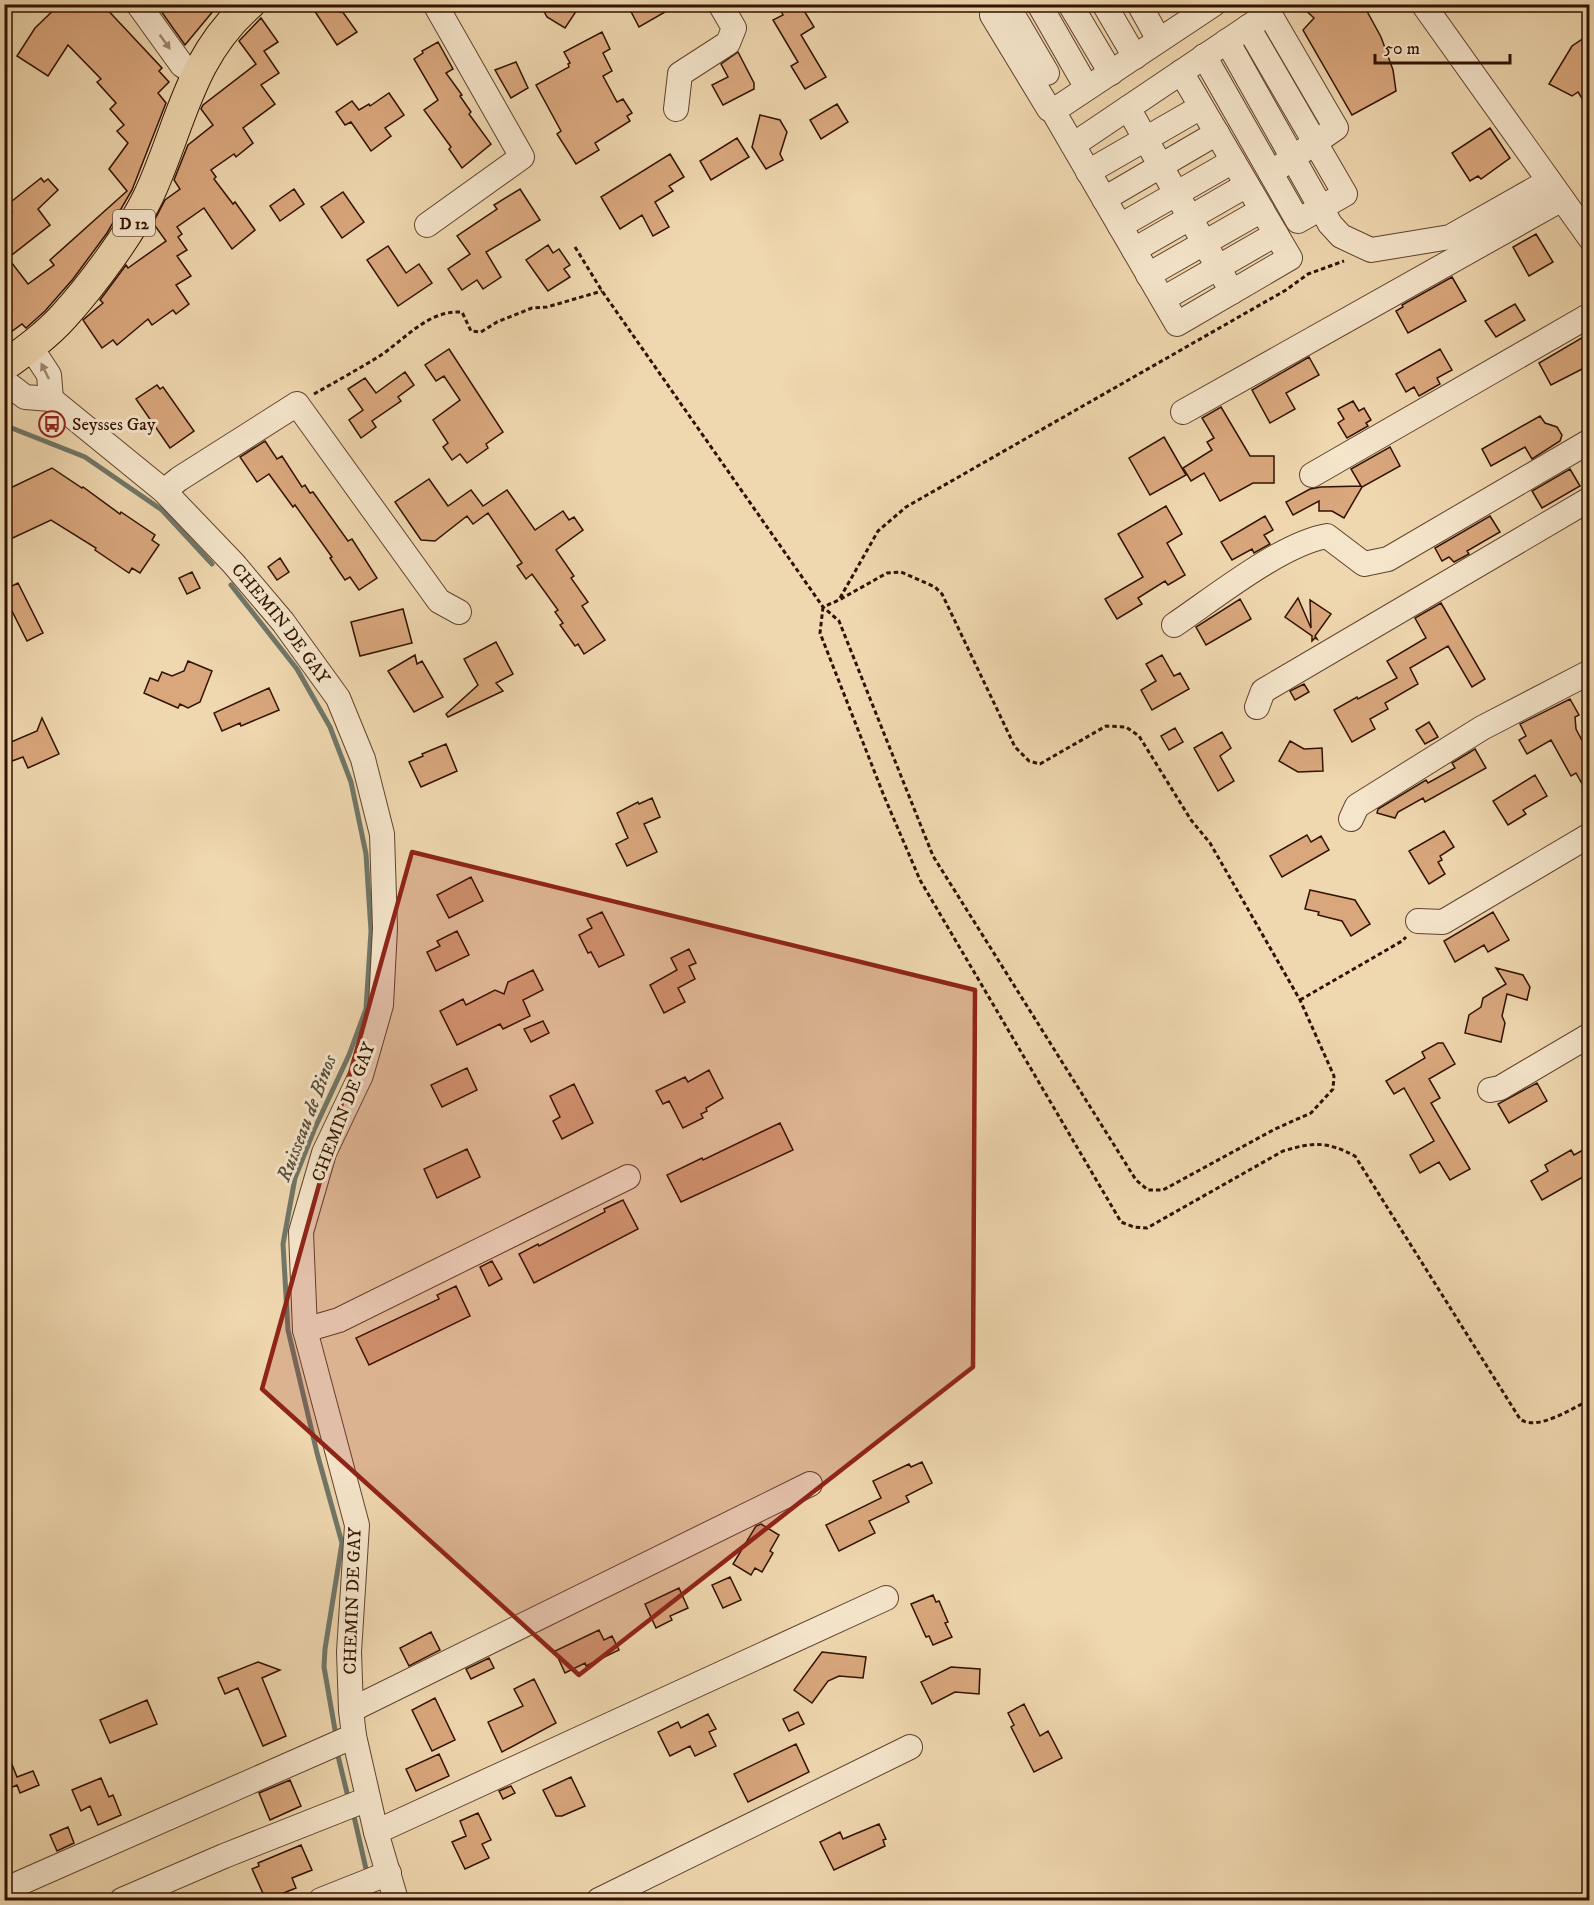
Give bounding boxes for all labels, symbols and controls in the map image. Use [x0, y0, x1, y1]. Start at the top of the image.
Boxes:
scale bar [1375, 27, 1510, 65]
one-way arrow [159, 33, 171, 49]
text: 50 m [1384, 38, 1420, 60]
road number: D 12 [113, 210, 155, 236]
one-way arrow [40, 362, 50, 380]
bus stop icon: Seysses Gay [37, 409, 67, 439]
place label: Seysses Gay [72, 414, 156, 436]
street label: CHEMIN DE GAY [226, 559, 335, 689]
street label: CHEMIN DE GAY [307, 1039, 381, 1185]
water label: Ruisseau de Binos [271, 1051, 343, 1186]
street label: CHEMIN DE GAY [339, 1526, 367, 1675]

